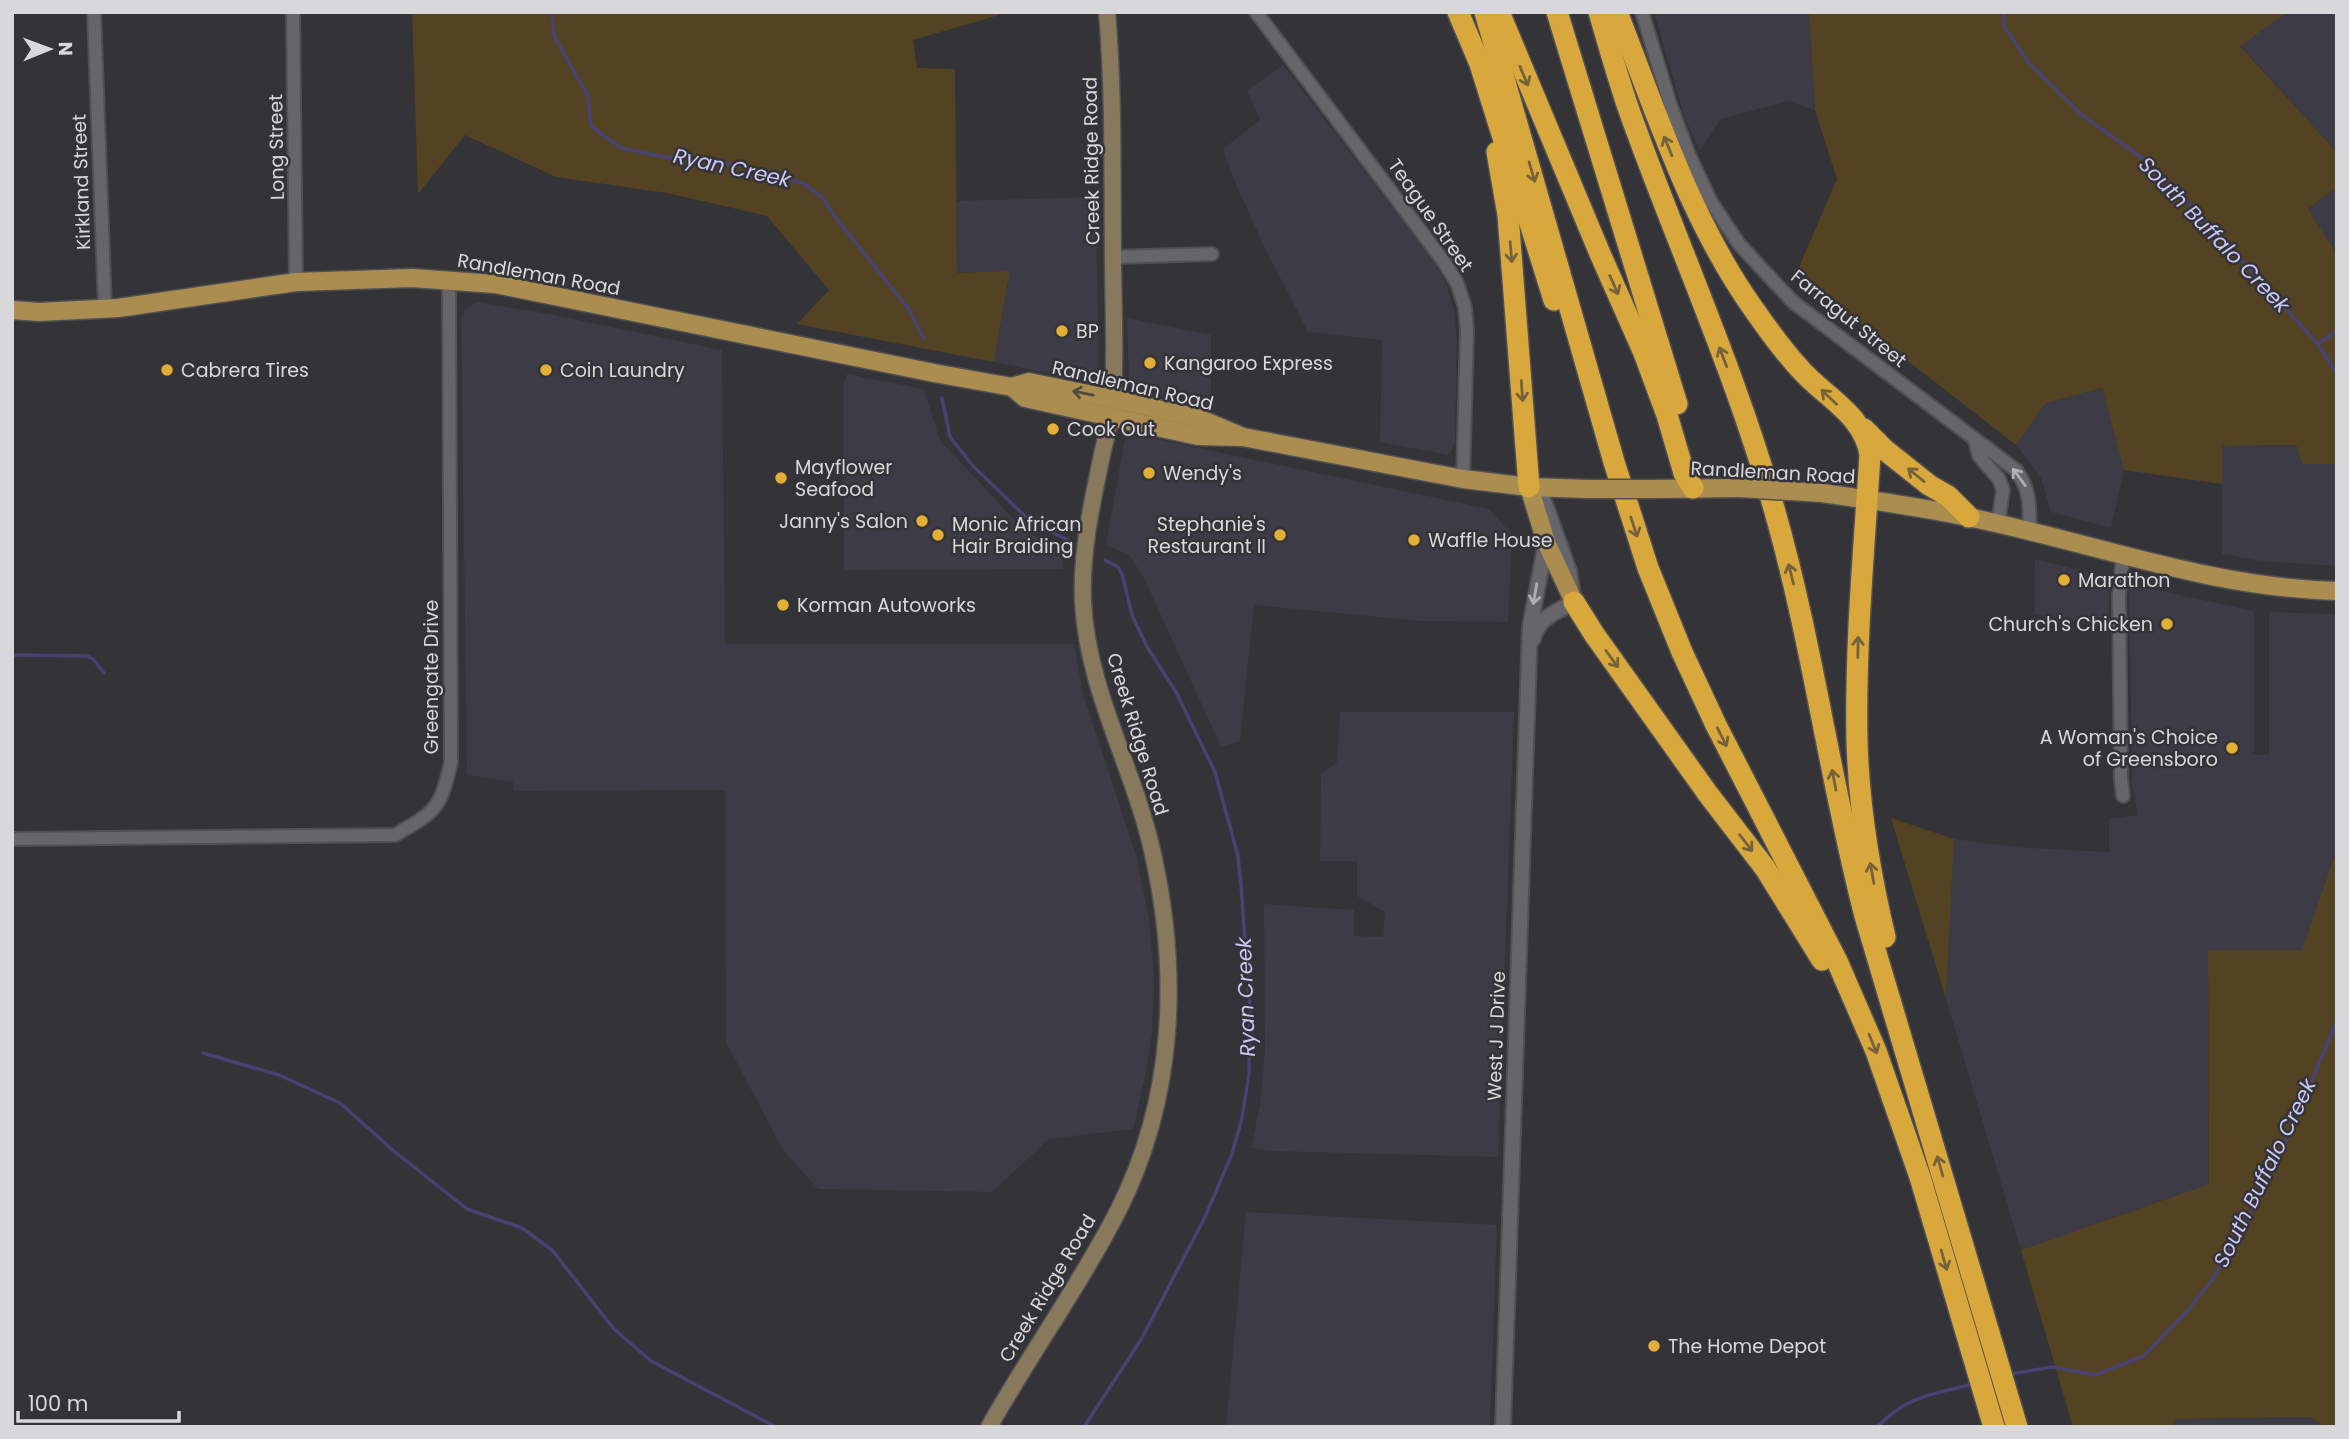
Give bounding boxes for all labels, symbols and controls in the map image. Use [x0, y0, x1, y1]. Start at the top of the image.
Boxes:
north arrow [14, 14, 84, 84]
text: N [52, 41, 79, 56]
one-way arrow [1518, 64, 1531, 86]
street label: Creek Ridge Road [1077, 77, 1106, 245]
street label: Long Street [262, 94, 291, 200]
street label: Kirkland Street [66, 113, 97, 250]
one-way arrow [1661, 136, 1674, 158]
water label: Ryan Creek [671, 141, 795, 194]
water label: South Buffalo Creek [2132, 150, 2297, 320]
street label: Teague Street [1382, 153, 1480, 277]
one-way arrow [1526, 160, 1539, 183]
one-way arrow [1505, 240, 1518, 263]
street label: Randleman Road [455, 247, 622, 302]
street label: Farragut Street [1785, 263, 1912, 374]
one-way arrow [1608, 274, 1621, 295]
place label: BP [1076, 318, 1099, 345]
marker: BP [1054, 323, 1070, 339]
one-way arrow [1716, 347, 1728, 369]
place label: Kangaroo Express [1164, 350, 1333, 377]
street label: Randleman Road [1050, 354, 1216, 417]
marker: Kangaroo Express [1142, 355, 1158, 371]
place label: Cabrera Tires [181, 357, 309, 384]
place label: Coin Laundry [560, 357, 685, 384]
marker: Cabrera Tires [159, 362, 175, 378]
marker: Coin Laundry [538, 362, 554, 378]
one-way arrow [1516, 379, 1529, 402]
one-way arrow [1072, 385, 1095, 399]
one-way arrow [1820, 389, 1838, 405]
place label: Cook Out [1067, 416, 1155, 443]
marker: Cook Out [1045, 421, 1061, 437]
place label: Mayflower Seafood [795, 454, 892, 503]
street label: Randleman Road [1690, 455, 1856, 490]
place label: Wendy's [1163, 460, 1242, 487]
marker: Wendy's [1141, 465, 1157, 481]
one-way arrow [1908, 467, 1926, 482]
one-way arrow [2012, 468, 2026, 487]
marker: Mayflower Seafood [773, 470, 789, 486]
place label: Janny's Salon [779, 508, 908, 535]
place label: Monic African Hair Braiding [952, 511, 1081, 560]
place label: Stephanie's Restaurant II [1147, 511, 1266, 560]
marker: Janny's Salon [914, 513, 930, 529]
one-way arrow [1628, 516, 1641, 538]
marker: Monic African Hair Braiding [930, 527, 946, 543]
marker: Stephanie's Restaurant II [1272, 527, 1288, 543]
place label: Waffle House [1428, 527, 1553, 554]
marker: Waffle House [1406, 532, 1422, 548]
one-way arrow [1784, 563, 1797, 586]
place label: Marathon [2078, 567, 2171, 594]
marker: Marathon [2056, 572, 2072, 588]
one-way arrow [1528, 582, 1541, 605]
place label: Korman Autoworks [797, 592, 976, 619]
marker: Korman Autoworks [775, 597, 791, 613]
street label: Greengate Drive [418, 600, 445, 754]
place label: Church's Chicken [1988, 611, 2153, 638]
marker: Church's Chicken [2159, 616, 2175, 632]
one-way arrow [1852, 636, 1865, 659]
one-way arrow [1605, 649, 1619, 668]
street label: Creek Ridge Road [1100, 650, 1175, 819]
place label: A Woman's Choice of Greensboro [2040, 724, 2218, 773]
one-way arrow [1715, 726, 1729, 746]
marker: A Woman's Choice of Greensboro [2224, 740, 2240, 756]
one-way arrow [1827, 769, 1841, 792]
one-way arrow [1738, 833, 1753, 852]
one-way arrow [1864, 862, 1878, 885]
water label: Ryan Creek [1229, 936, 1262, 1057]
street label: West J J Drive [1481, 971, 1512, 1102]
one-way arrow [1867, 1032, 1880, 1054]
water label: South Buffalo Creek [2206, 1073, 2323, 1272]
one-way arrow [1933, 1155, 1946, 1177]
street label: Creek Ridge Road [993, 1209, 1102, 1367]
one-way arrow [1939, 1249, 1952, 1271]
place label: The Home Depot [1668, 1333, 1826, 1360]
marker: The Home Depot [1646, 1338, 1662, 1354]
scale bar [18, 1380, 178, 1424]
text: 100 m [28, 1389, 88, 1418]

